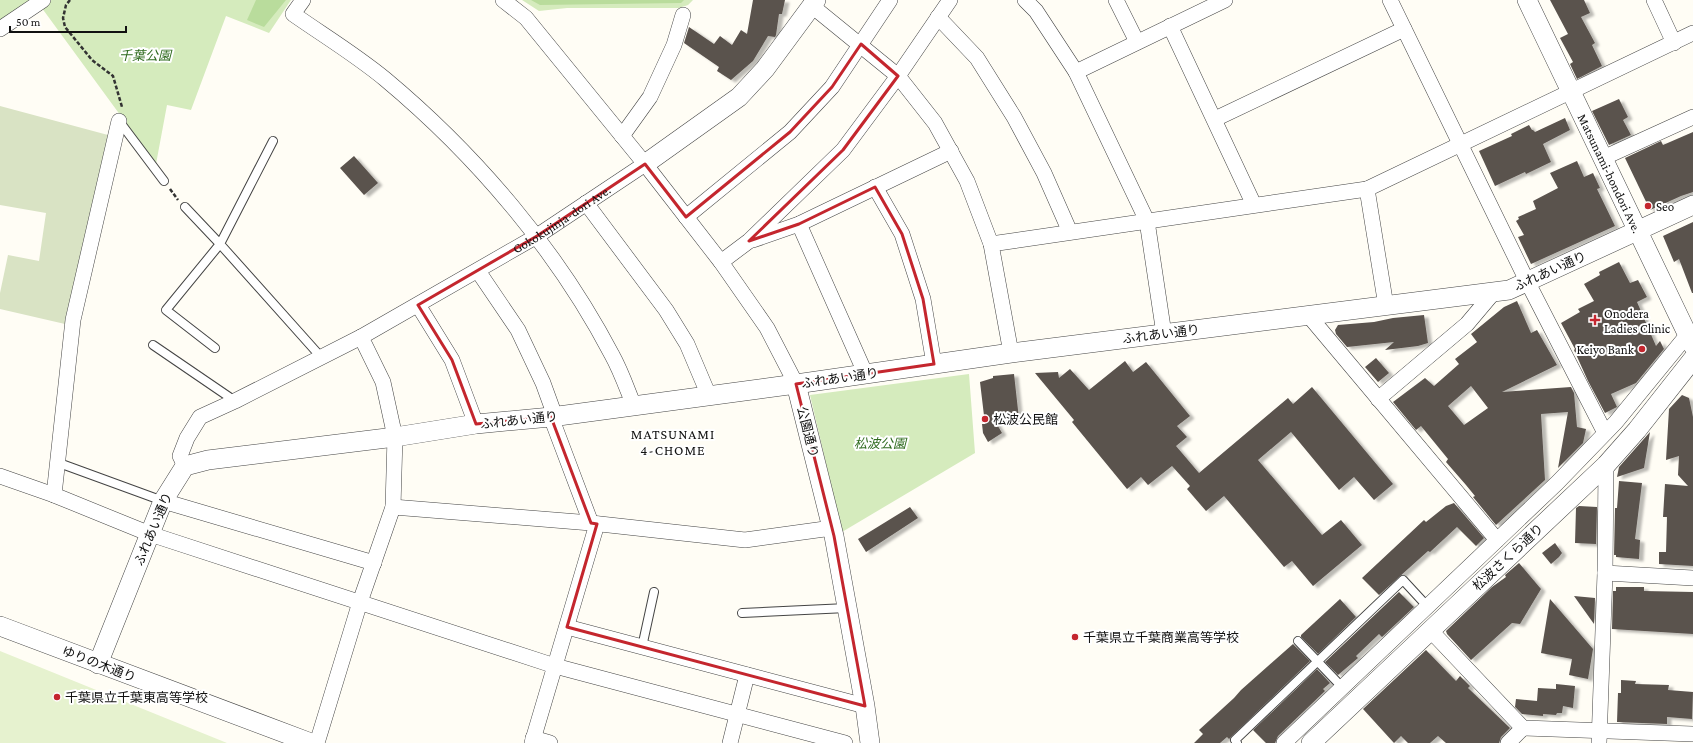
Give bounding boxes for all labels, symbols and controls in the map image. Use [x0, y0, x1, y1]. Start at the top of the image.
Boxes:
scale bar [10, 8, 126, 34]
text: 50 m [16, 15, 41, 29]
park label: 千葉公園 [119, 48, 173, 63]
street label: Matsunami-hondori Ave. [1575, 111, 1645, 235]
street label: Gokokujinja-dori Ave. [510, 182, 613, 256]
place label: Seo [1656, 199, 1674, 214]
marker: Seo [1643, 201, 1653, 211]
street label: ふれあい通り [1511, 248, 1589, 294]
place label: Onodera Ladies Clinic [1604, 306, 1671, 336]
marker: Onodera Ladies Clinic [1589, 314, 1601, 326]
street label: ふれあい通り [1121, 322, 1201, 346]
place label: Keiyo Bank [1576, 342, 1635, 357]
marker: Keiyo Bank [1637, 344, 1647, 354]
street label: ふれあい通り [800, 365, 880, 391]
street label: 公園通り [794, 405, 822, 459]
street label: ふれあい通り [479, 408, 559, 432]
place label: 松波公民館 [993, 412, 1058, 427]
marker: 松波公民館 [980, 414, 990, 424]
district label: MATSUNAMI 4-CHOME [631, 426, 715, 458]
park label: 松波公園 [854, 436, 908, 451]
street label: ふれあい通り [131, 490, 175, 568]
street label: 松波さくら通り [1470, 520, 1546, 594]
place label: 千葉県立千葉商業高等学校 [1083, 630, 1239, 645]
marker: 千葉県立千葉商業高等学校 [1070, 632, 1080, 642]
street label: ゆりの木通り [60, 643, 138, 685]
place label: 千葉県立千葉東高等学校 [65, 690, 208, 705]
marker: 千葉県立千葉東高等学校 [52, 692, 62, 702]

